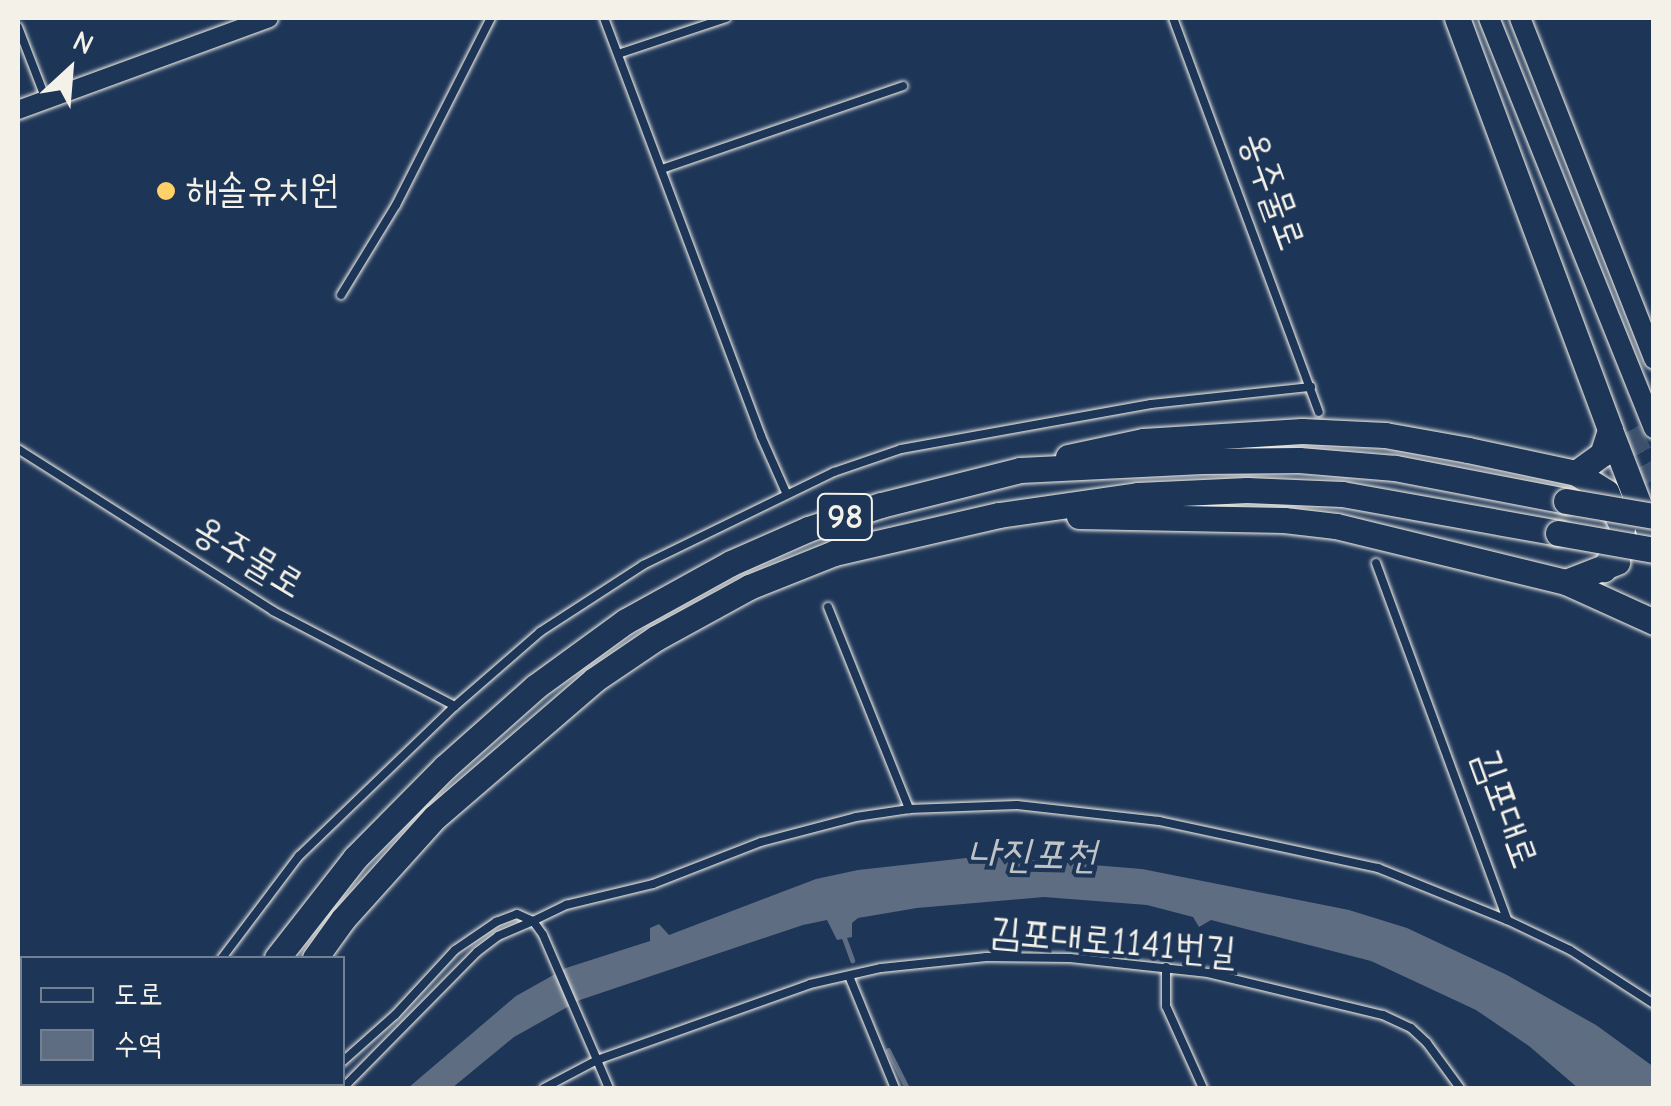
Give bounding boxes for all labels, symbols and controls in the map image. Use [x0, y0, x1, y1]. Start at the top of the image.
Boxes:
north arrow [20, 20, 120, 120]
text: N [68, 25, 98, 61]
street label: 옹주물로 [1230, 126, 1314, 256]
place label: 해솔유치원 [186, 168, 339, 214]
marker: 해솔유치원 [155, 180, 177, 202]
road number: 98 [815, 487, 875, 547]
street label: 옹주물로 [184, 506, 312, 608]
street label: 김포대로 [1463, 744, 1547, 874]
water label: 나진포천 [967, 829, 1097, 879]
street label: 김포대로1141번길 [988, 909, 1238, 975]
legend [20, 956, 345, 1086]
text: 도로 [114, 977, 162, 1012]
text: 수역 [114, 1027, 162, 1062]

